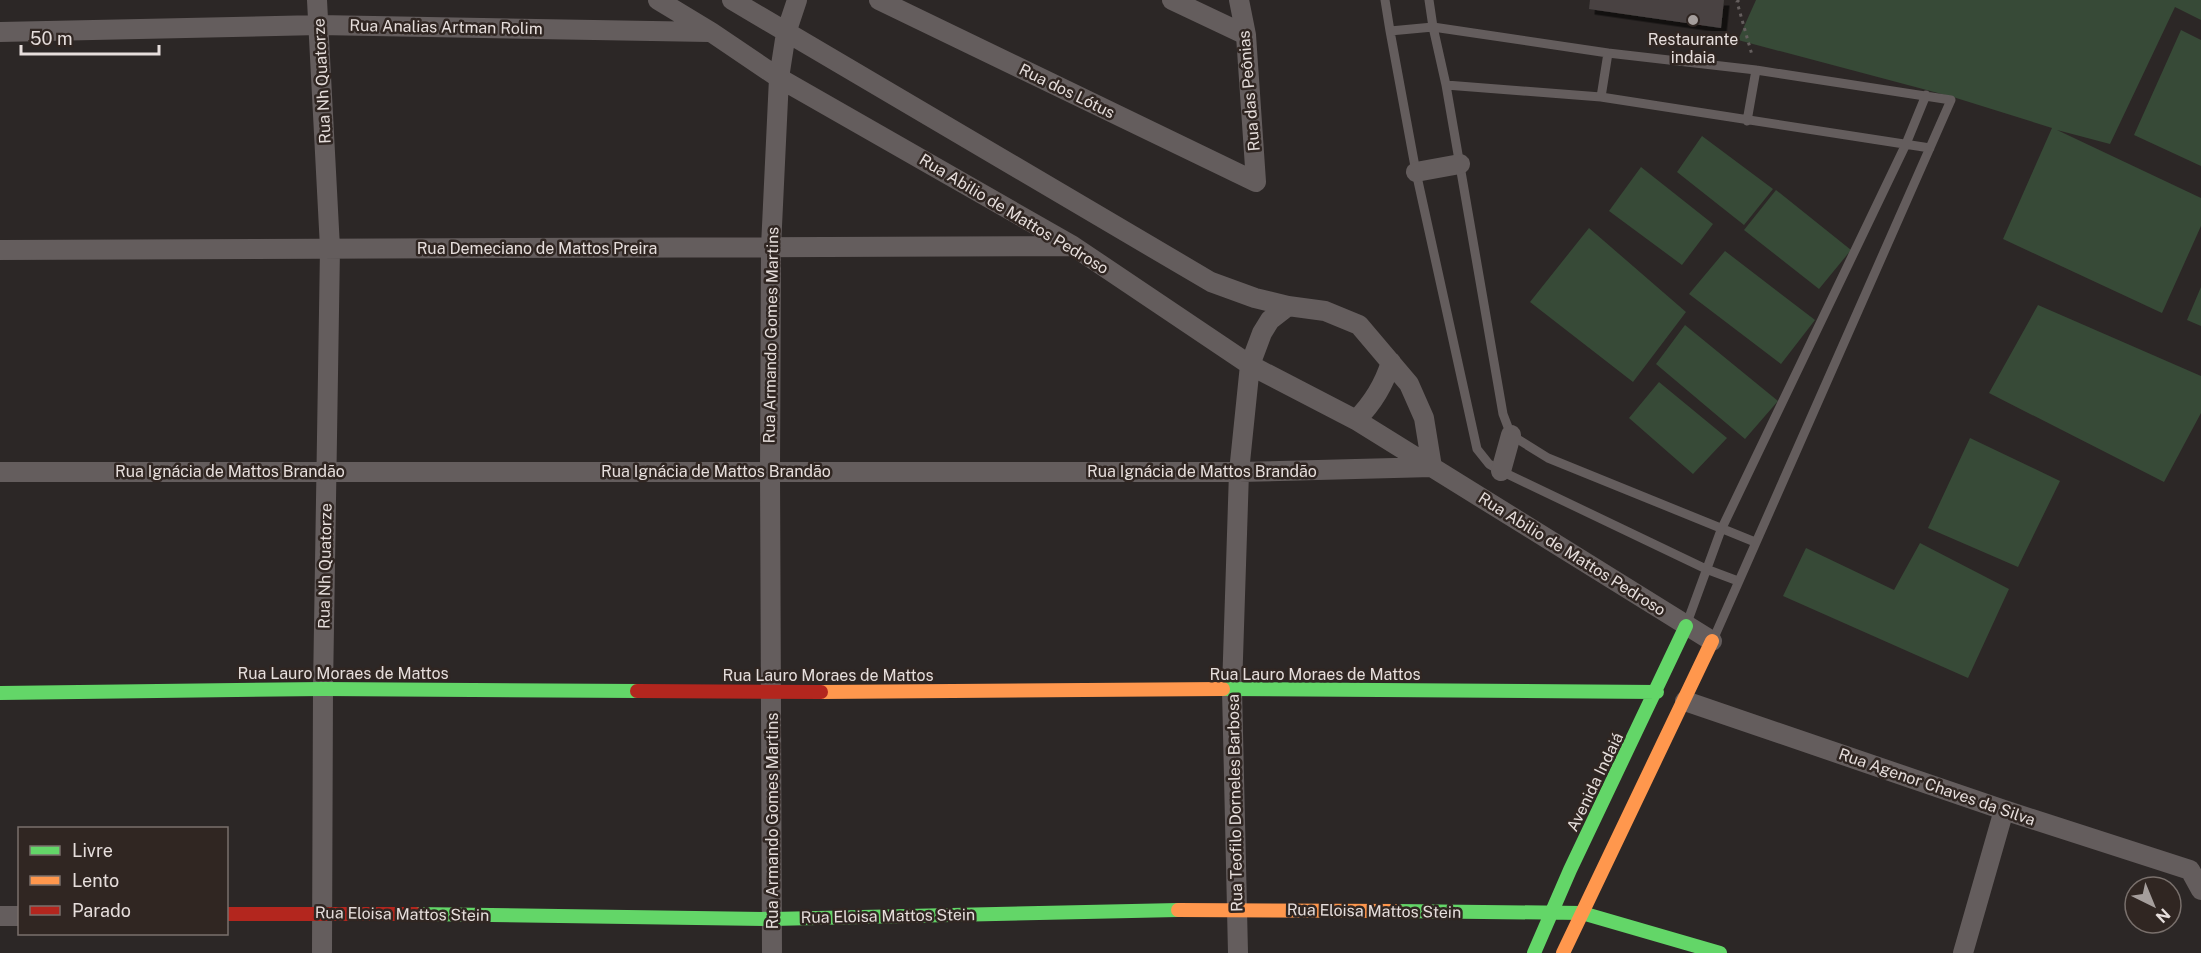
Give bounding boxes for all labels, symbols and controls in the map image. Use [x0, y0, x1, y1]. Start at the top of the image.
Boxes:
marker: Restaurante indaia [1686, 13, 1700, 27]
street label: Rua Analias Artman Rolim [349, 16, 543, 38]
scale bar [21, 18, 159, 56]
street label: Rua Nh Quatorze [309, 18, 335, 144]
text: 50 m [30, 28, 73, 49]
street label: Rua das Peônias [1234, 30, 1264, 152]
place label: Restaurante indaia [1648, 30, 1738, 67]
street label: Rua dos Lótus [1016, 60, 1118, 122]
street label: Rua Abilio de Mattos Pedroso [916, 150, 1112, 278]
street label: Rua Armando Gomes Martins [760, 227, 782, 443]
street label: Rua Demeciano de Mattos Preira [417, 239, 657, 258]
street label: Rua Ignácia de Mattos Brandão [115, 462, 345, 481]
street label: Rua Ignácia de Mattos Brandão [601, 462, 831, 481]
street label: Rua Ignácia de Mattos Brandão [1087, 462, 1317, 481]
street label: Rua Abilio de Mattos Pedroso [1475, 488, 1669, 620]
street label: Rua Nh Quatorze [314, 503, 336, 629]
street label: Rua Lauro Moraes de Mattos [237, 664, 449, 683]
street label: Rua Lauro Moraes de Mattos [1209, 665, 1421, 684]
street label: Rua Lauro Moraes de Mattos [722, 666, 934, 685]
street label: Rua Teofilo Dorneles Barbosa [1224, 694, 1246, 912]
street label: Rua Armando Gomes Martins [763, 713, 782, 929]
street label: Avenida Indaiá [1563, 729, 1627, 835]
street label: Rua Agenor Chaves da Silva [1836, 744, 2038, 830]
legend [18, 827, 228, 935]
text: Livre [72, 840, 113, 861]
text: Lento [72, 870, 119, 891]
north arrow [2123, 875, 2183, 935]
text: Parado [72, 900, 131, 921]
street label: Rua Eloisa Mattos Stein [1287, 900, 1461, 922]
street label: Rua Eloisa Mattos Stein [315, 903, 489, 925]
text: N [2152, 904, 2174, 927]
street label: Rua Eloisa Mattos Stein [801, 905, 975, 927]

